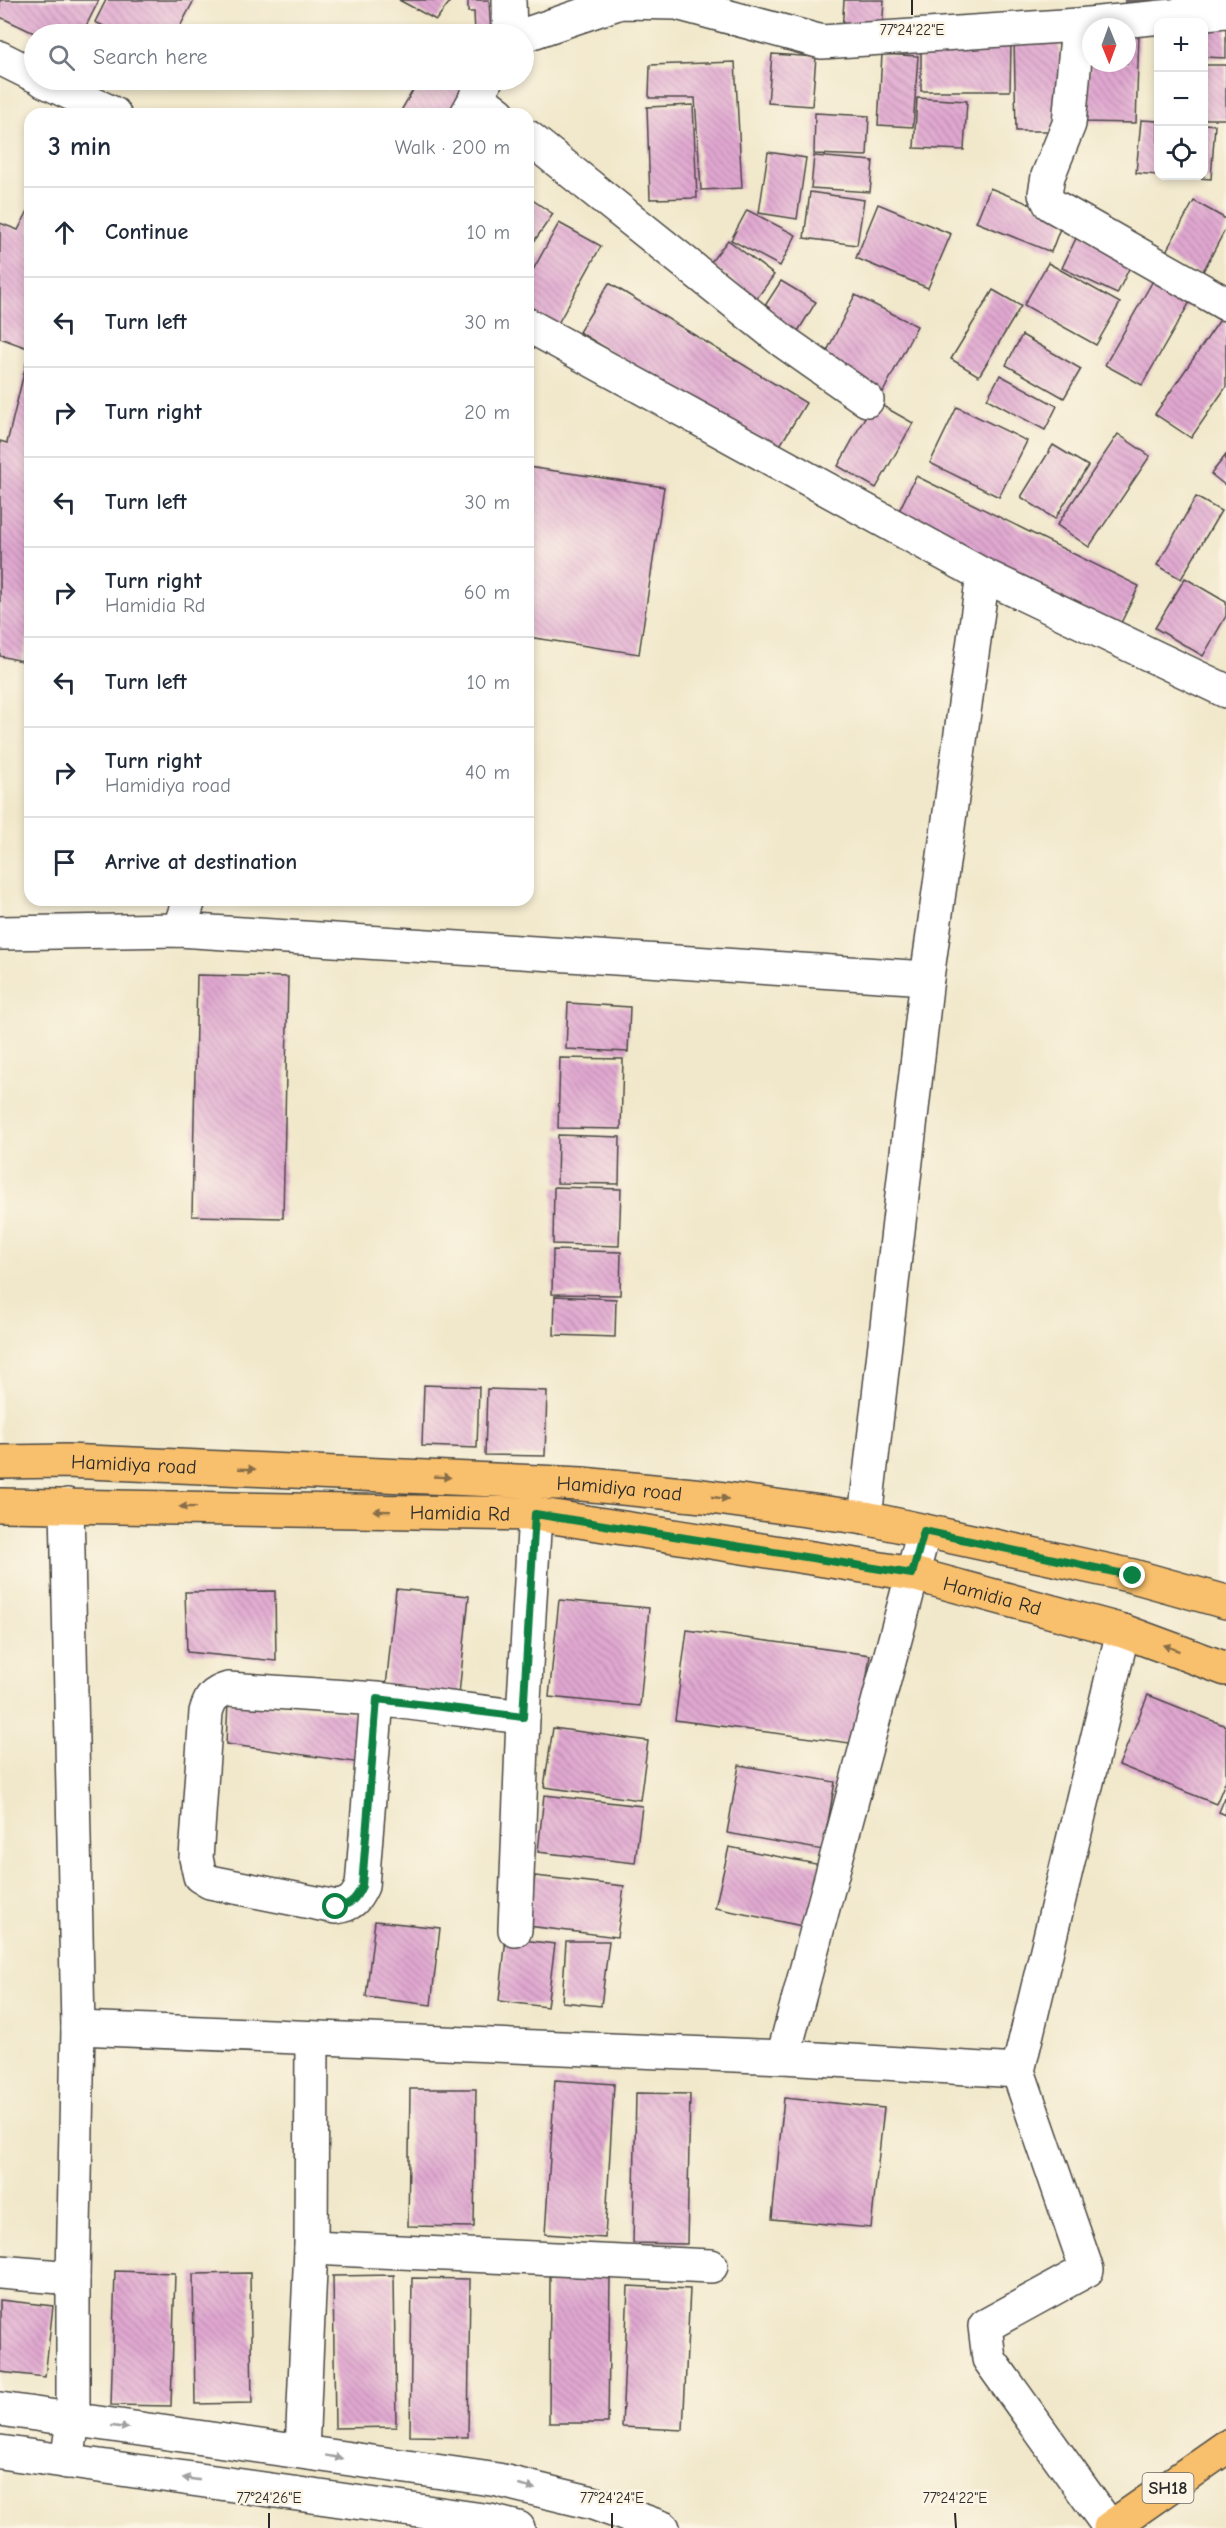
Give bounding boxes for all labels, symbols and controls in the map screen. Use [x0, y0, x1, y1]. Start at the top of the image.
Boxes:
north arrow [1082, 18, 1136, 72]
map controls [1154, 18, 1208, 180]
button: + [1154, 18, 1208, 72]
text: 77°24'22"E [880, 21, 944, 39]
search box [24, 24, 534, 90]
icon: search [45, 41, 78, 74]
text: Search here [93, 44, 208, 70]
button: − [1154, 72, 1208, 126]
button: locate [1154, 126, 1208, 180]
text: 3 min [48, 132, 111, 162]
text: Walk · 200 m [395, 136, 510, 159]
icon: ahead [48, 216, 81, 249]
text: Continue [105, 219, 188, 245]
text: 10 m [467, 221, 510, 244]
icon: left [48, 306, 81, 339]
text: Turn left [105, 309, 187, 335]
text: 30 m [464, 311, 510, 334]
icon: right [48, 396, 81, 429]
text: Turn right [105, 399, 202, 425]
text: 20 m [464, 401, 510, 424]
icon: left [48, 486, 81, 519]
text: Turn left [105, 489, 187, 515]
text: 30 m [464, 491, 510, 514]
text: Turn right [105, 568, 202, 594]
icon: right [48, 576, 81, 609]
text: 60 m [464, 581, 510, 604]
text: Hamidia Rd [105, 594, 205, 617]
icon: left [48, 666, 81, 699]
text: Turn left [105, 669, 187, 695]
text: 10 m [467, 671, 510, 694]
text: Turn right [105, 748, 202, 774]
icon: right [48, 756, 81, 789]
text: 40 m [465, 761, 510, 784]
text: Hamidiya road [105, 774, 231, 797]
icon: arrive [48, 846, 81, 879]
text: Arrive at destination [105, 849, 297, 875]
street label: Hamidiya road [71, 1450, 197, 1478]
one-way arrow [238, 1464, 257, 1473]
street label: Hamidiya road [556, 1471, 683, 1505]
one-way arrow [433, 1473, 452, 1482]
one-way arrow [711, 1493, 730, 1503]
street label: Hamidia Rd [410, 1500, 510, 1525]
one-way arrow [178, 1502, 197, 1512]
one-way arrow [373, 1506, 392, 1516]
route end [1119, 1562, 1145, 1588]
street label: Hamidia Rd [941, 1571, 1044, 1620]
one-way arrow [1162, 1643, 1180, 1653]
route start [322, 1893, 348, 1919]
one-way arrow [111, 2422, 130, 2432]
one-way arrow [325, 2453, 344, 2462]
road number: SH18 [1142, 2473, 1194, 2503]
one-way arrow [181, 2474, 200, 2483]
one-way arrow [517, 2483, 536, 2492]
text: 77°24'26"E [236, 2489, 302, 2507]
text: 77°24'24"E [580, 2489, 644, 2507]
text: 77°24'22"E [923, 2489, 987, 2507]

